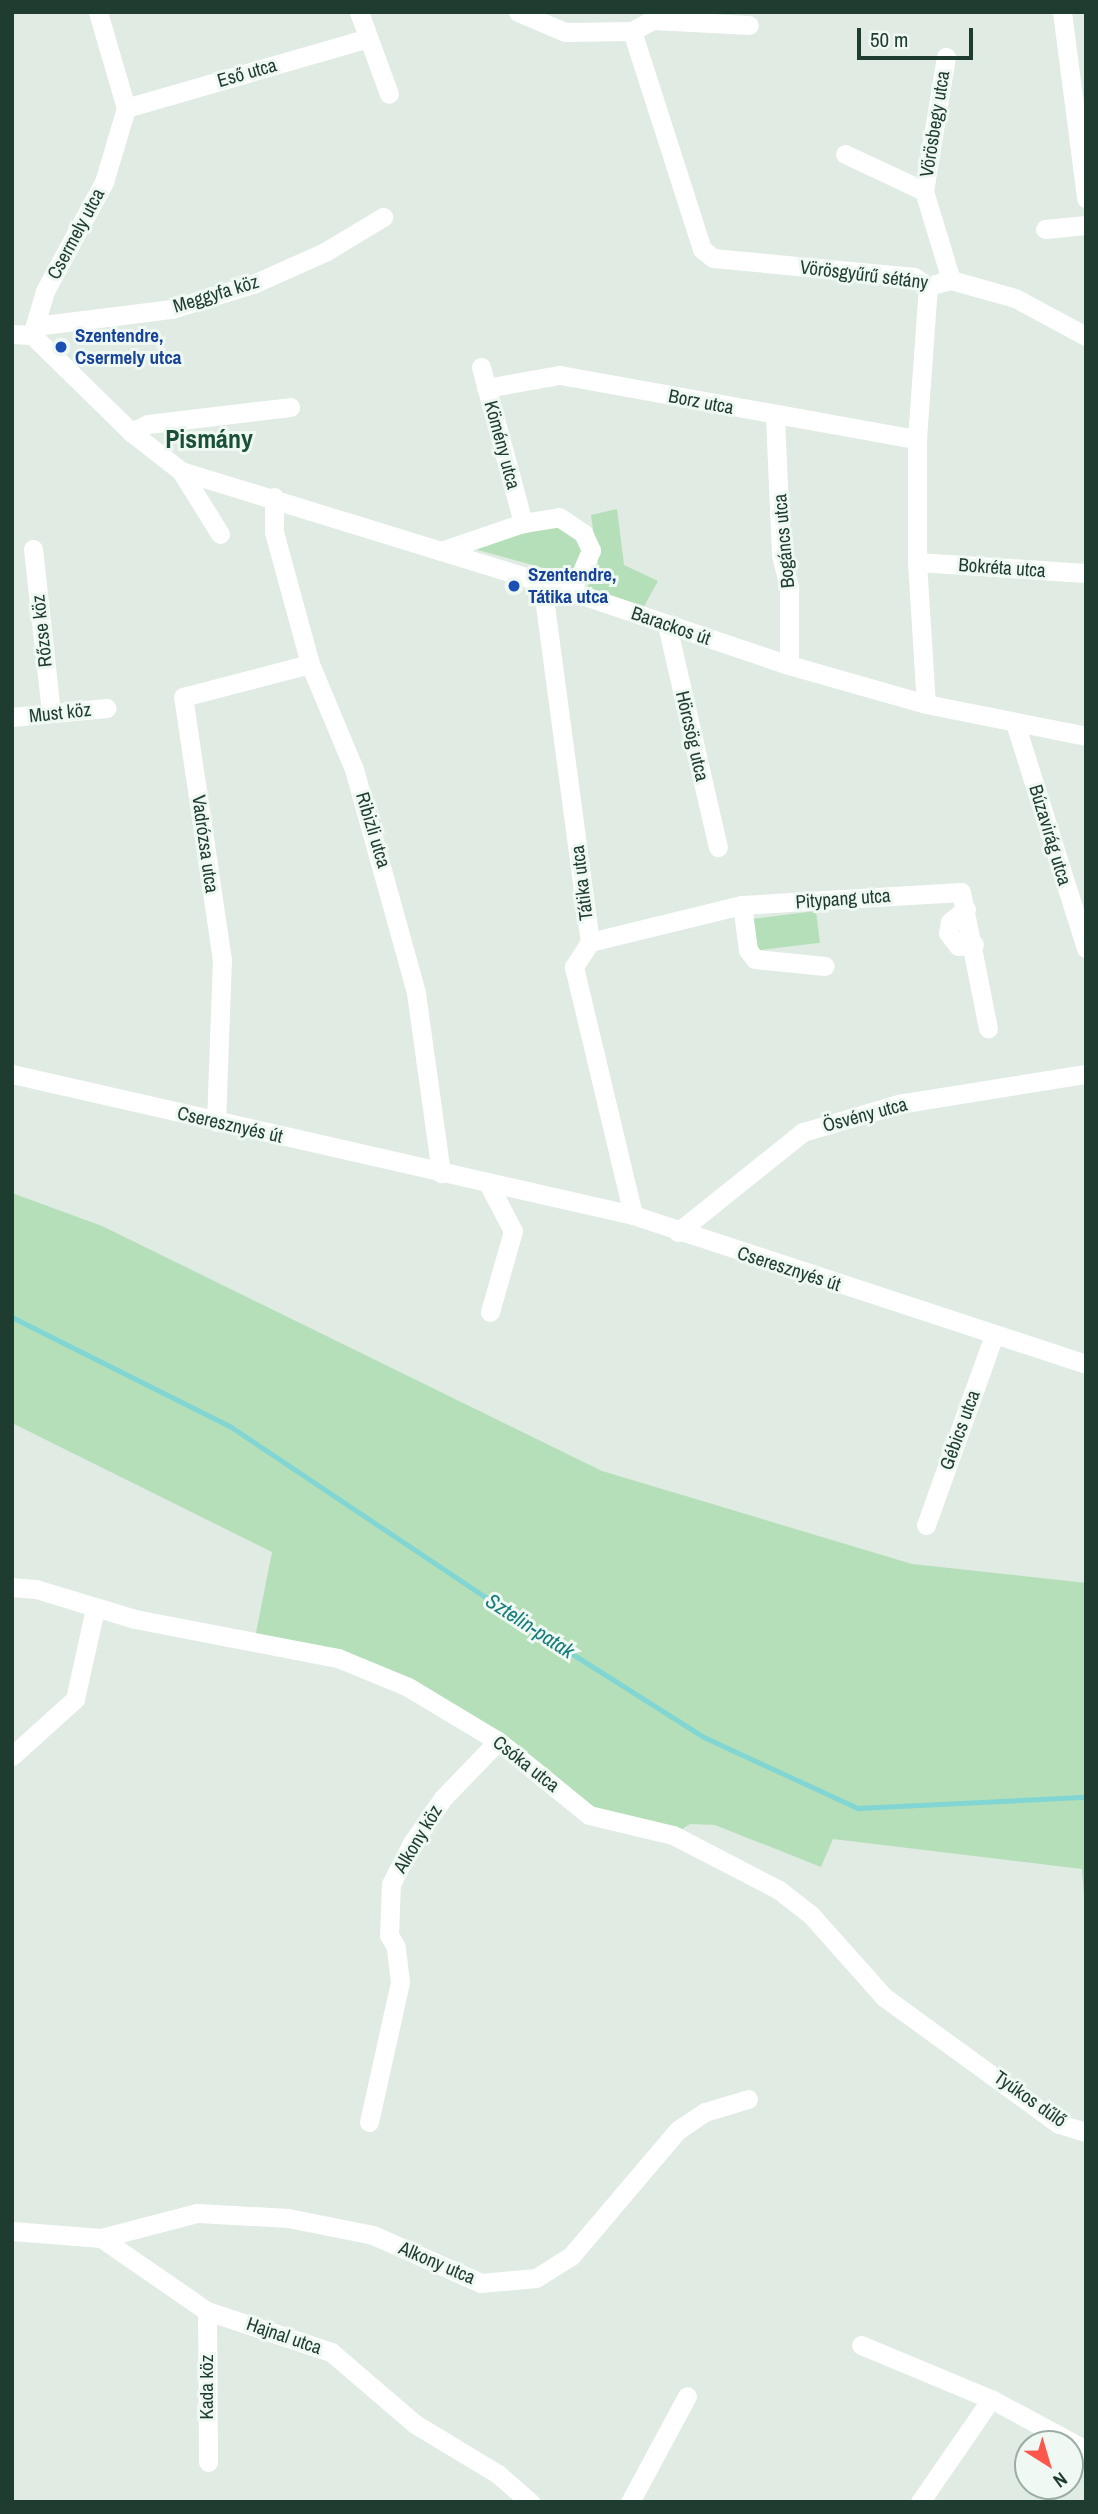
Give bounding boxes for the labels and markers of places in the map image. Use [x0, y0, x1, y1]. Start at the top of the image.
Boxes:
place label: Szentendre, Csermely utca [75, 325, 182, 369]
marker: Szentendre, Csermely utca [53, 339, 69, 355]
place label: Szentendre, Tátika utca [528, 564, 616, 608]
marker: Szentendre, Tátika utca [506, 578, 522, 594]

